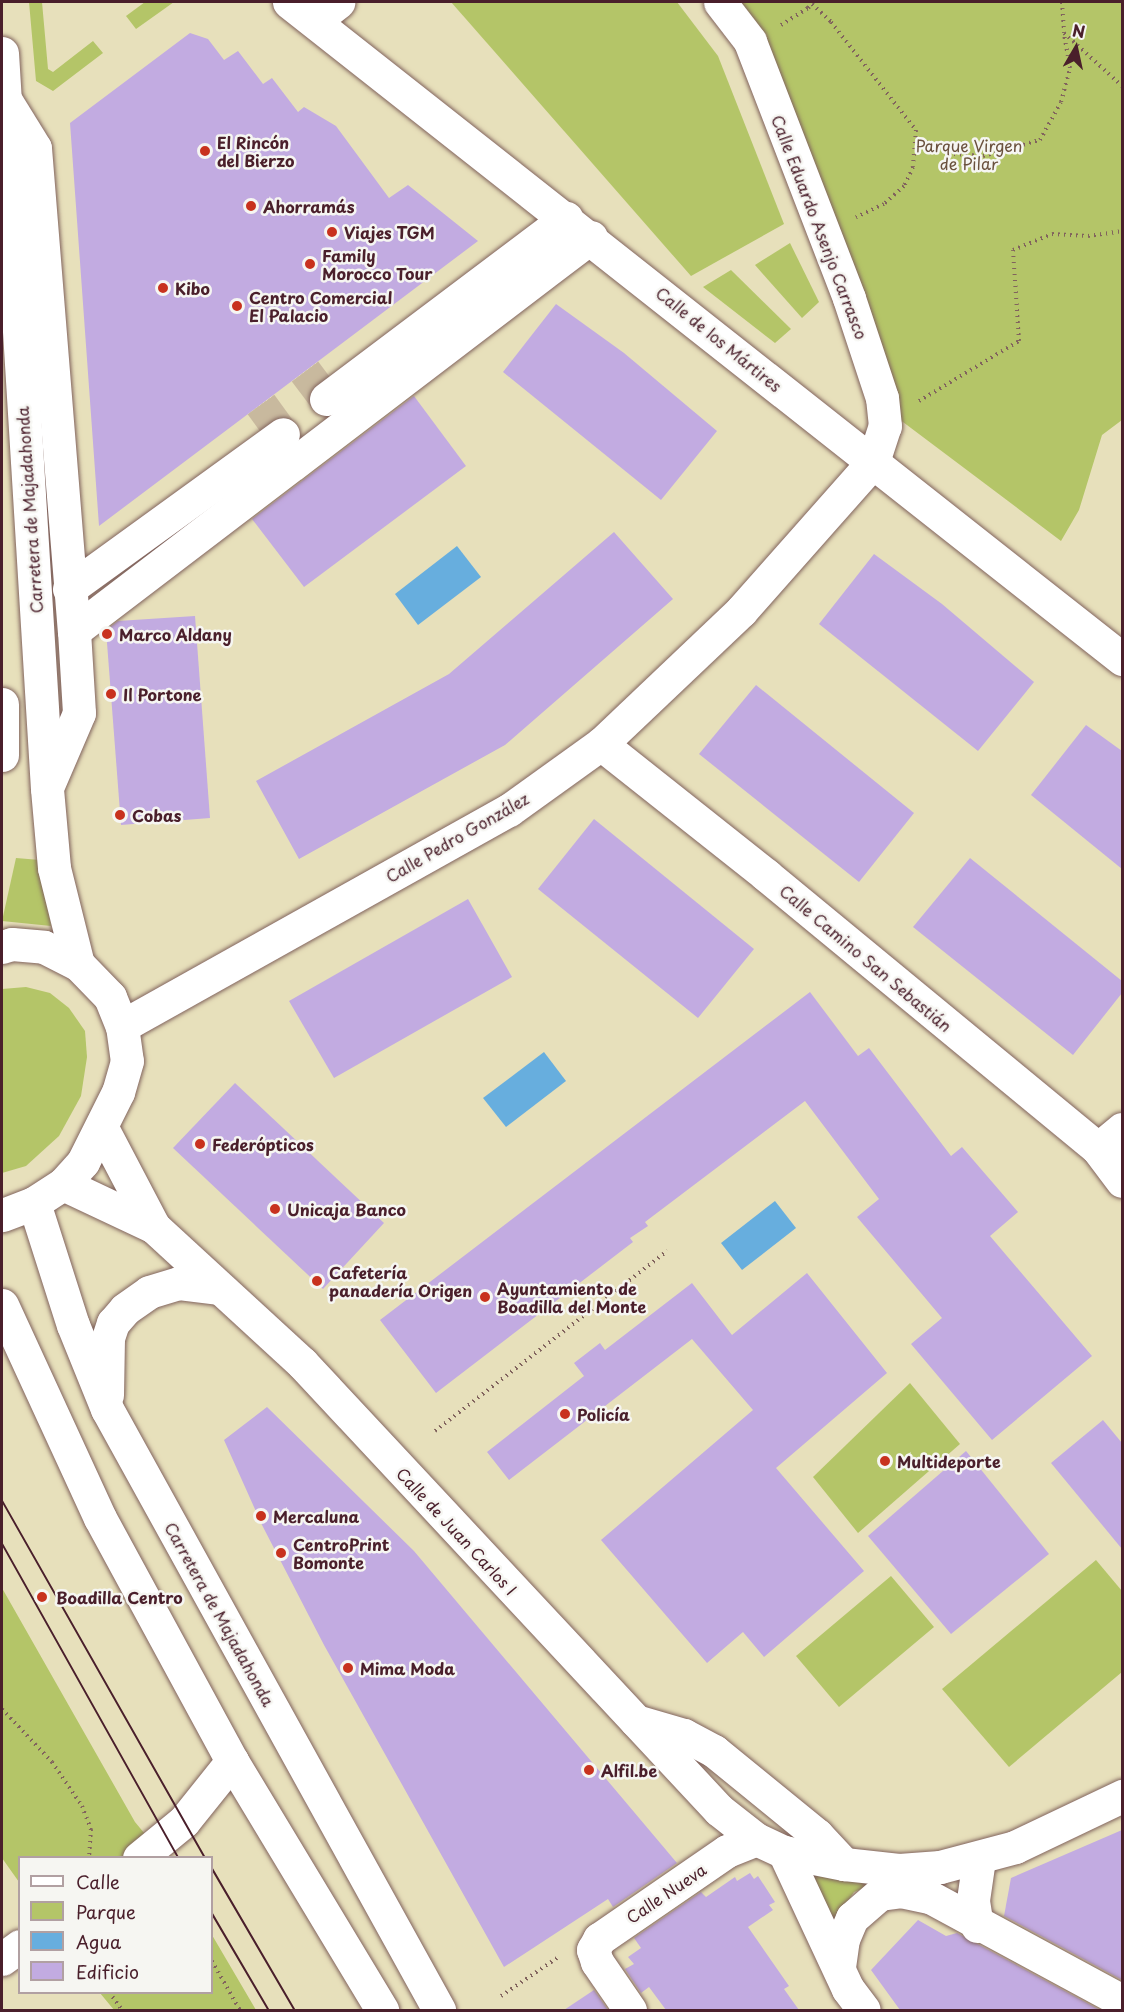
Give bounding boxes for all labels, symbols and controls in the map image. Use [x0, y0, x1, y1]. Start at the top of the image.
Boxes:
text: N [1071, 17, 1087, 43]
north arrow [1046, 18, 1106, 78]
street label: Calle Eduardo Asenjo Carrasco [768, 112, 872, 342]
place label: El Rincón del Bierzo [217, 132, 295, 170]
park label: Parque Virgen de Pilar [915, 135, 1023, 173]
marker: El Rincón del Bierzo [198, 144, 212, 158]
place label: Ahorramás [263, 196, 354, 216]
marker: Ahorramás [244, 199, 258, 213]
place label: Viajes TGM [344, 222, 436, 242]
marker: Viajes TGM [325, 225, 339, 239]
place label: Family Morocco Tour [322, 245, 432, 283]
marker: Family Morocco Tour [303, 257, 317, 271]
place label: Kibo [175, 278, 210, 298]
marker: Kibo [156, 281, 170, 295]
street label: Calle de los Mártires [651, 282, 787, 396]
place label: Centro Comercial El Palacio [249, 287, 393, 325]
marker: Centro Comercial El Palacio [230, 299, 244, 313]
street label: Carretera de Majadahonda [12, 405, 46, 615]
place label: Marco Aldany [119, 624, 234, 644]
marker: Marco Aldany [100, 627, 114, 641]
place label: Il Portone [123, 684, 202, 704]
marker: Il Portone [104, 687, 118, 701]
street label: Calle Pedro González [381, 788, 533, 886]
place label: Cobas [132, 805, 181, 825]
marker: Cobas [113, 808, 127, 822]
street label: Calle Camino San Sebastián [777, 881, 955, 1035]
place label: Federópticos [212, 1134, 314, 1154]
marker: Federópticos [193, 1137, 207, 1151]
place label: Unicaja Banco [287, 1199, 406, 1219]
marker: Unicaja Banco [268, 1202, 282, 1216]
place label: Cafetería panadería Origen [329, 1262, 473, 1300]
marker: Cafetería panadería Origen [310, 1274, 324, 1288]
place label: Ayuntamiento de Boadilla del Monte [497, 1278, 647, 1316]
marker: Ayuntamiento de Boadilla del Monte [478, 1290, 492, 1304]
place label: Policía [577, 1404, 630, 1424]
marker: Policía [558, 1407, 572, 1421]
place label: Multideporte [897, 1451, 1001, 1471]
marker: Multideporte [878, 1454, 892, 1468]
street label: Calle de Juan Carlos I [392, 1463, 522, 1599]
place label: Mercaluna [273, 1506, 359, 1526]
marker: Mercaluna [254, 1509, 268, 1523]
street label: Carretera de Majadahonda [161, 1518, 279, 1710]
place label: CentroPrint Bomonte [293, 1534, 390, 1572]
marker: CentroPrint Bomonte [274, 1546, 288, 1560]
place label: Boadilla Centro [56, 1587, 183, 1607]
marker: Boadilla Centro [33, 1588, 51, 1606]
place label: Mima Moda [360, 1658, 455, 1678]
marker: Mima Moda [341, 1661, 355, 1675]
place label: Alfil.be [601, 1760, 657, 1780]
marker: Alfil.be [582, 1763, 596, 1777]
legend [18, 1856, 213, 1994]
street label: Calle Nueva [622, 1859, 710, 1927]
text: Calle [76, 1868, 120, 1895]
text: Parque [76, 1898, 136, 1925]
text: Agua [76, 1928, 121, 1955]
text: Edificio [76, 1958, 139, 1985]

